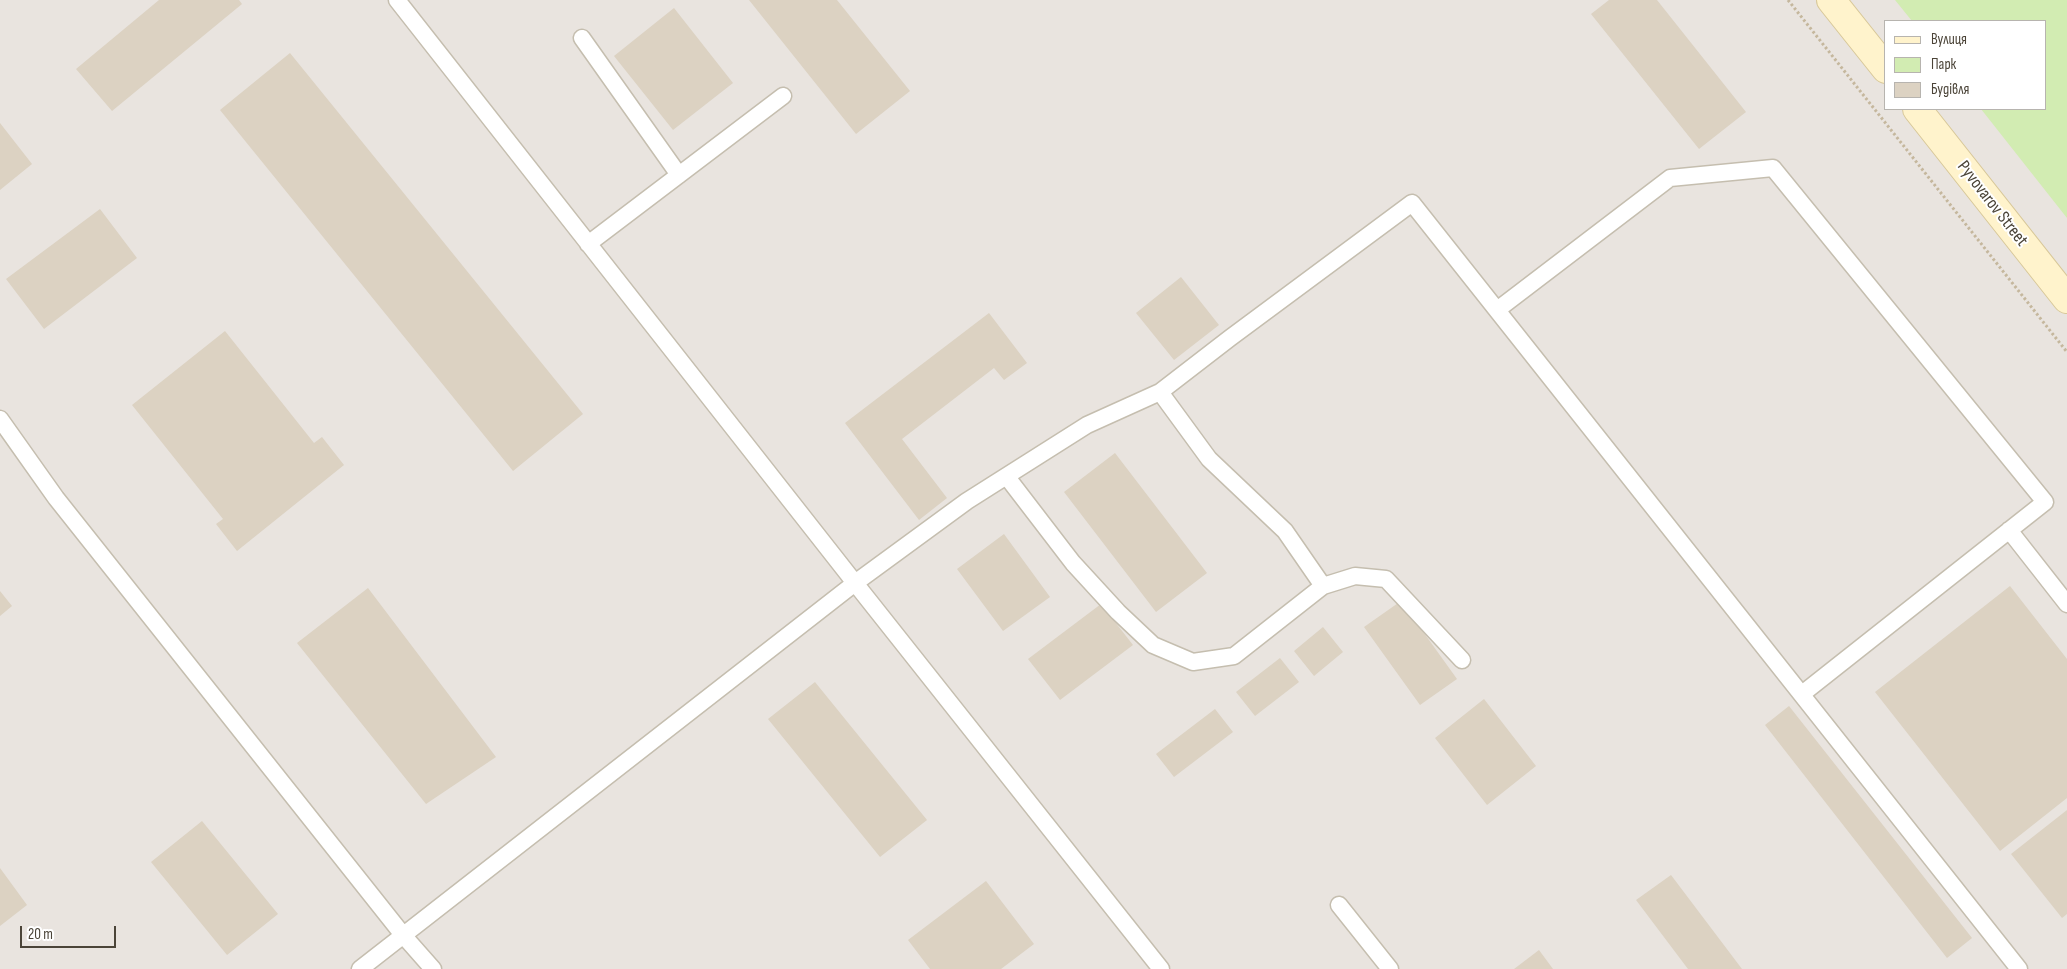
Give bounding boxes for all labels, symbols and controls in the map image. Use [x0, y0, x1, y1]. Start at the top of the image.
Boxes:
legend [1884, 20, 2047, 110]
text: Вулиця [1931, 30, 1967, 49]
text: Парк [1931, 55, 1956, 74]
text: Будівля [1931, 80, 1969, 99]
street label: Pyvovarov Street [1952, 157, 2032, 251]
scale bar [22, 916, 119, 948]
text: 20 m [28, 925, 53, 944]

